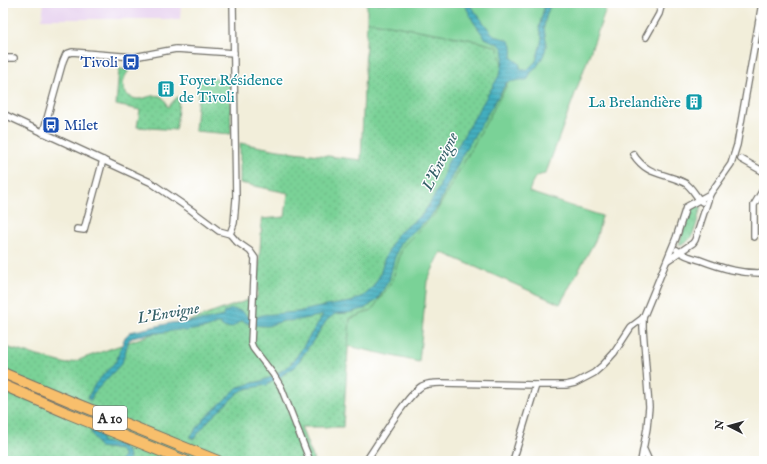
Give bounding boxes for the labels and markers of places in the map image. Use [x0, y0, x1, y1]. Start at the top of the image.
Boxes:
bus stop icon: Tivoli [121, 52, 141, 72]
place label: Tivoli [80, 53, 118, 72]
place label: Foyer Résidence de Tivoli [179, 71, 283, 107]
building icon: Foyer Résidence de Tivoli [156, 79, 176, 99]
building icon: La Brelandière [684, 92, 704, 112]
place label: La Brelandière [588, 93, 681, 112]
bus stop icon: Milet [41, 115, 61, 135]
place label: Milet [64, 116, 98, 135]

